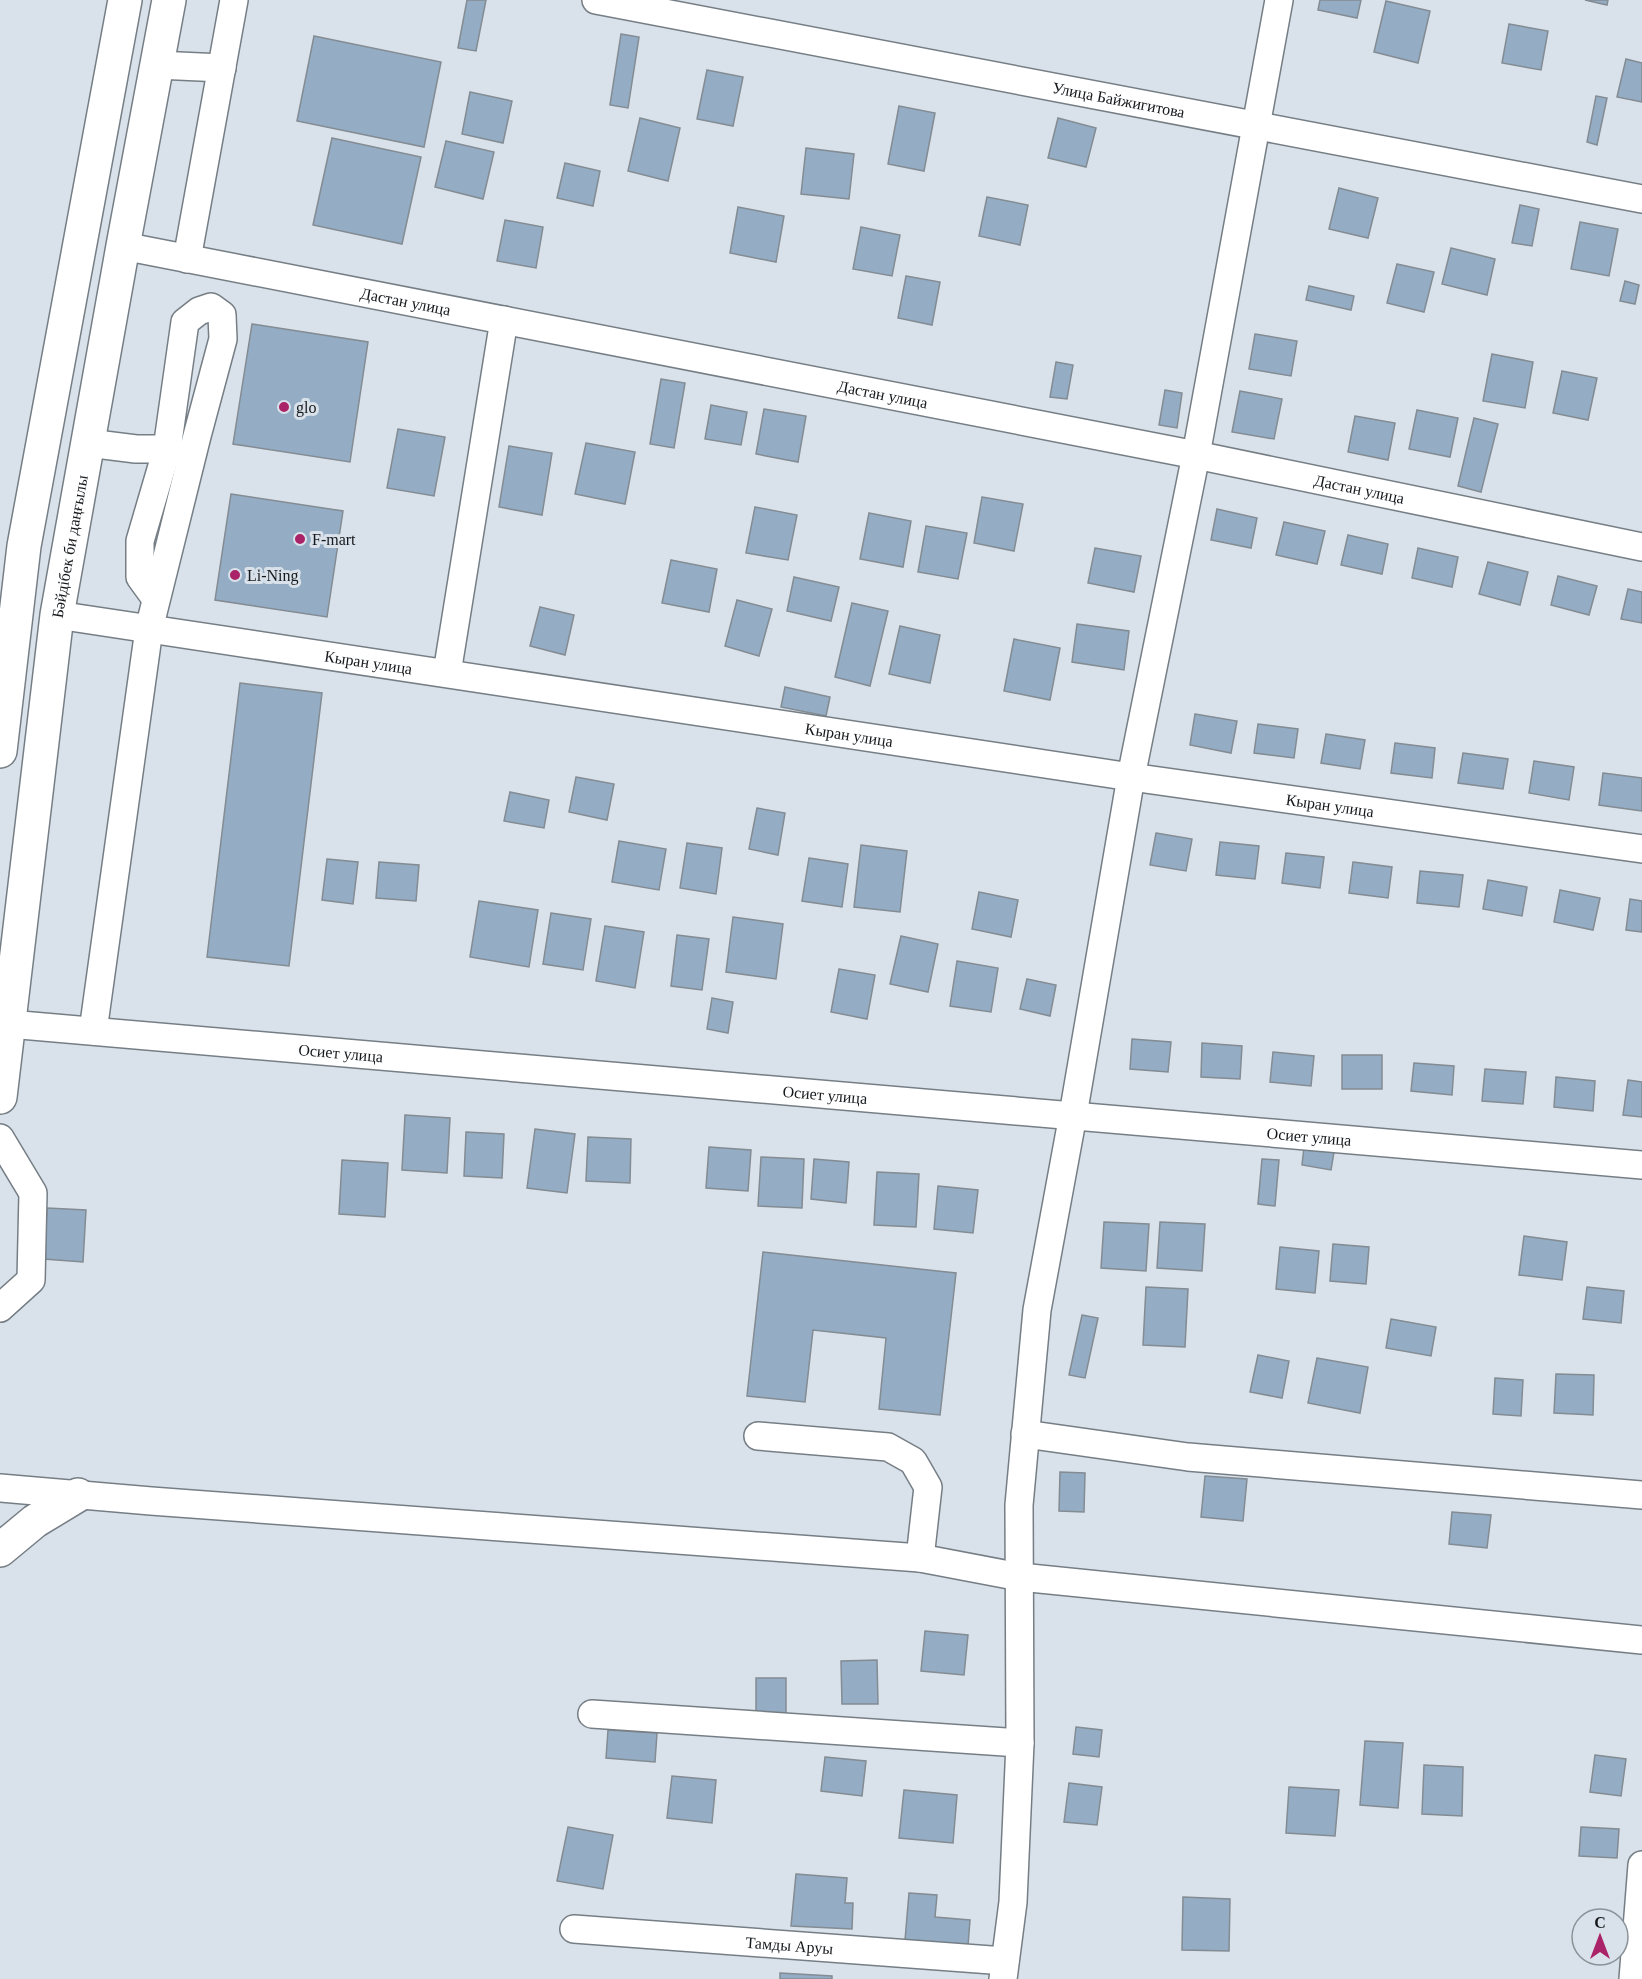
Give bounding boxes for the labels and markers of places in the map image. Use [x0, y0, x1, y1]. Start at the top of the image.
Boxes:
place label: glo [296, 399, 316, 417]
marker: glo [277, 400, 291, 414]
place label: F-mart [312, 531, 356, 548]
marker: F-mart [293, 532, 307, 546]
place label: Li-Ning [247, 567, 299, 585]
marker: Li-Ning [228, 568, 242, 582]

